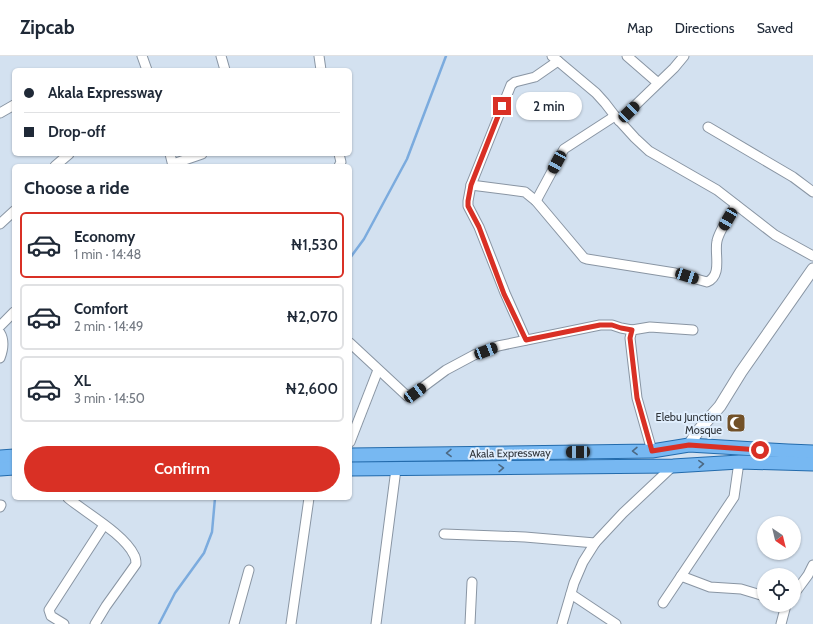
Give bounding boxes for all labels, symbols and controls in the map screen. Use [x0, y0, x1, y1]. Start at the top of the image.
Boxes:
text: Zipcab [20, 16, 75, 39]
text: Map [627, 19, 653, 37]
text: Directions [675, 19, 735, 37]
text: Saved [757, 19, 793, 37]
text: Akala Expressway [48, 84, 163, 102]
callout: 2 min [516, 92, 582, 120]
route end [493, 97, 511, 115]
text: 2 min [533, 98, 565, 114]
car [616, 99, 642, 125]
text: Drop-off [48, 123, 106, 141]
car [546, 149, 568, 175]
text: Choose a ride [24, 177, 129, 199]
car [717, 206, 739, 232]
icon: car [26, 227, 62, 263]
text: Economy [74, 228, 135, 246]
text: ₦1,530 [290, 236, 338, 254]
text: 1 min · 14:48 [74, 246, 141, 262]
car [674, 267, 700, 285]
icon: car [26, 299, 62, 335]
text: Comfort [74, 300, 128, 318]
text: ₦2,070 [286, 308, 338, 326]
text: 2 min · 14:49 [74, 318, 143, 334]
car [473, 341, 499, 361]
icon: car [26, 371, 62, 407]
text: XL [74, 372, 91, 390]
text: ₦2,600 [285, 380, 338, 398]
car [402, 381, 428, 405]
text: 3 min · 14:50 [74, 390, 145, 406]
place label: Elebu Junction Mosque [656, 410, 722, 437]
mosque icon: Elebu Junction Mosque [725, 412, 747, 434]
route start [751, 441, 769, 459]
street label: Akala Expressway [469, 445, 551, 461]
button: Confirm [24, 446, 340, 492]
car [566, 446, 590, 458]
one-way arrow [632, 447, 638, 455]
one-way arrow [446, 449, 452, 458]
one-way arrow [698, 460, 704, 469]
one-way arrow [498, 464, 504, 472]
north arrow [757, 516, 801, 560]
map controls [757, 516, 801, 612]
button: locate [757, 568, 801, 612]

